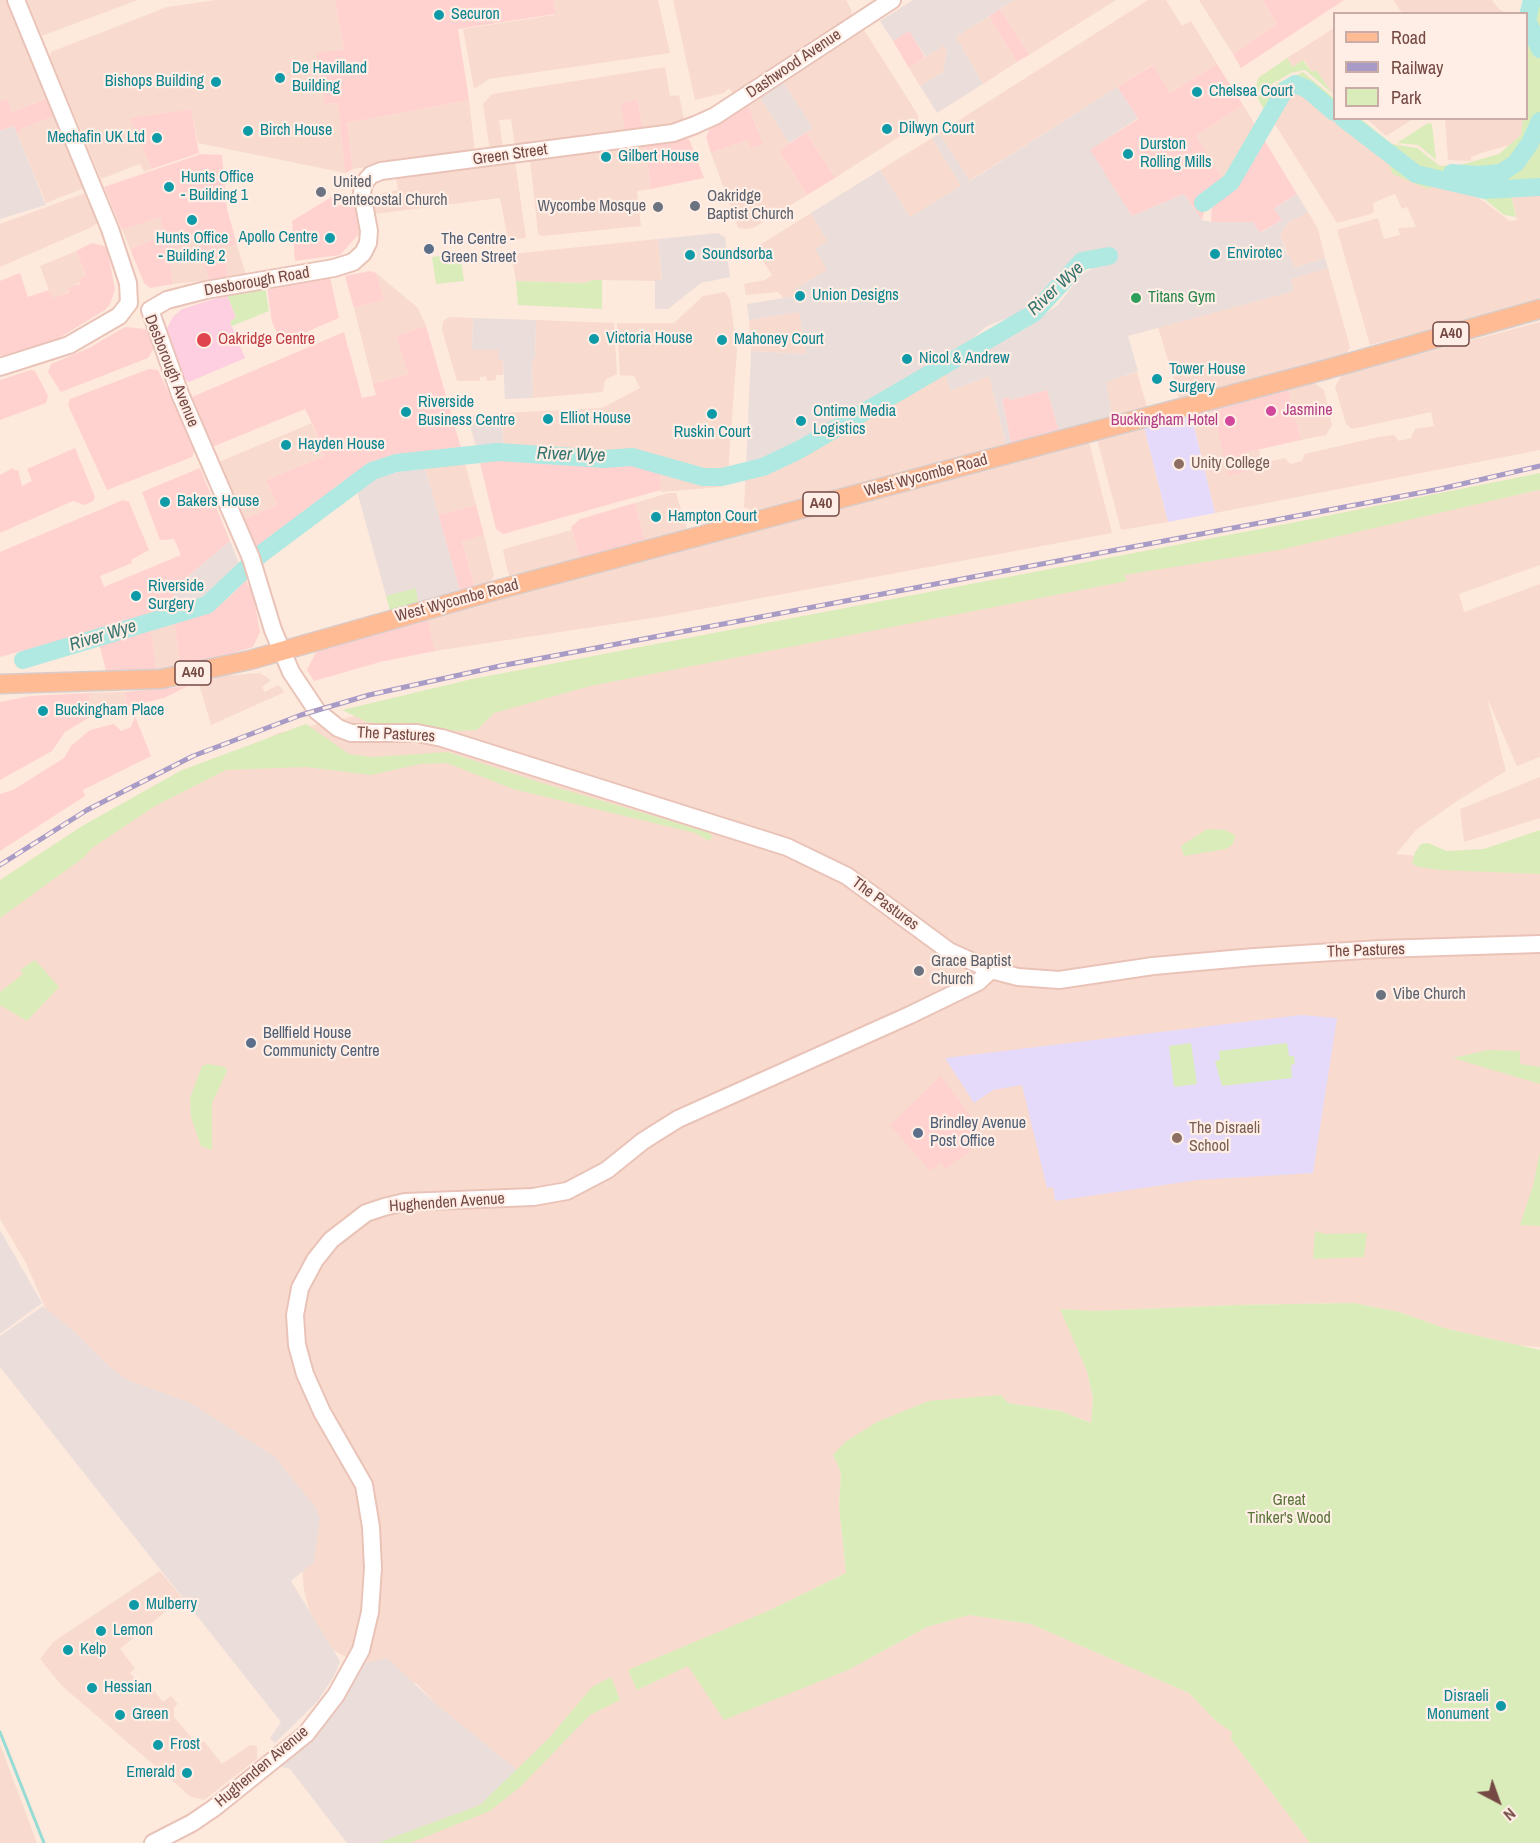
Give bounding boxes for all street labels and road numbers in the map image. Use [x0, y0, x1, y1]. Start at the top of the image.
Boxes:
street label: Dashwood Avenue [743, 25, 845, 103]
street label: Green Street [471, 140, 549, 170]
street label: Desborough Road [203, 263, 311, 301]
street label: Desborough Avenue [140, 312, 202, 430]
road number: A40 [1433, 322, 1469, 346]
street label: West Wycombe Road [862, 450, 990, 502]
road number: A40 [803, 492, 839, 516]
street label: West Wycombe Road [393, 575, 521, 627]
road number: A40 [175, 661, 211, 685]
street label: The Pastures [357, 723, 435, 747]
street label: The Pastures [848, 873, 922, 935]
street label: The Pastures [1327, 940, 1405, 962]
street label: Hughenden Avenue [389, 1189, 505, 1217]
street label: Hughenden Avenue [211, 1722, 313, 1812]

